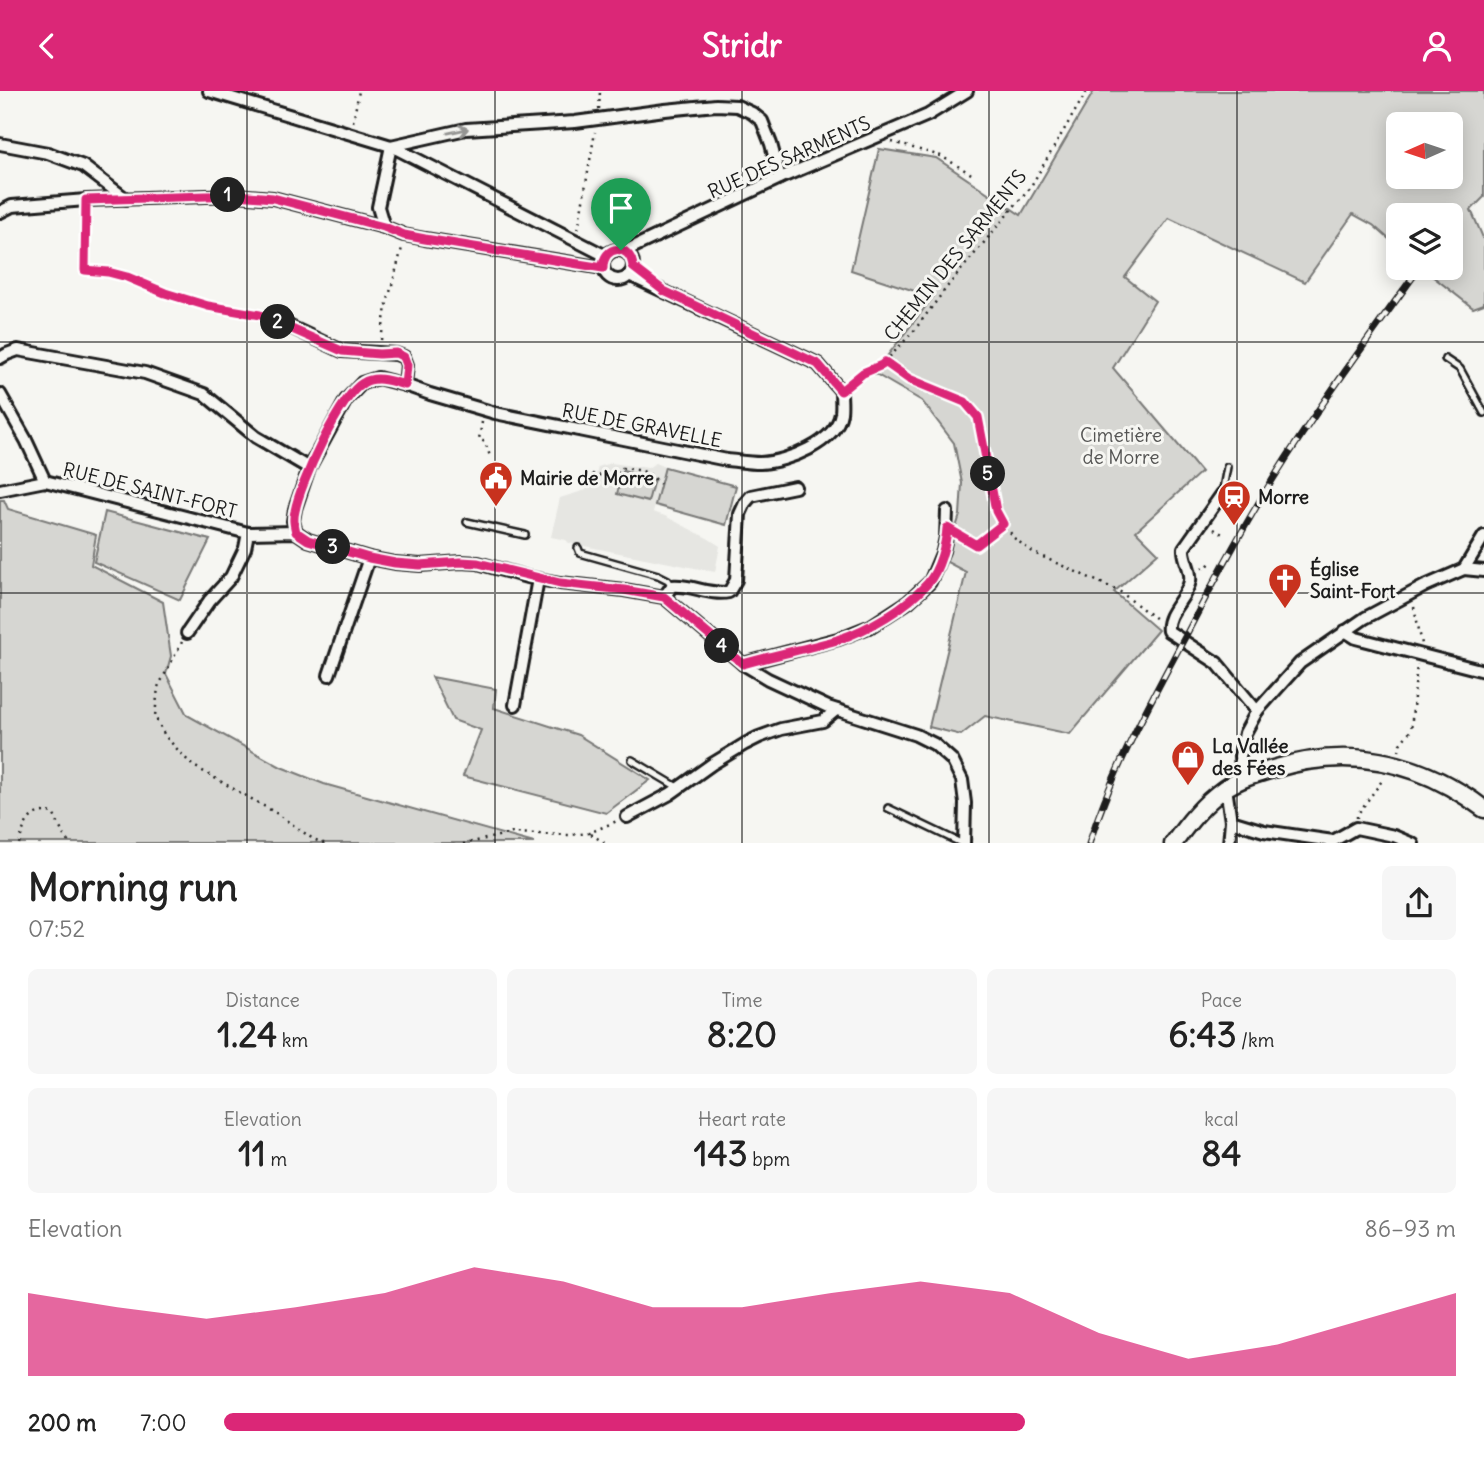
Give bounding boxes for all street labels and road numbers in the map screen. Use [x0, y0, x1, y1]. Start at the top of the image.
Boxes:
street label: RUE DES SARMENTS [704, 110, 874, 204]
street label: CHEMIN DES SARMENTS [879, 165, 1031, 345]
street label: RUE DE GRAVELLE [560, 398, 724, 452]
street label: RUE DE SAINT-FORT [61, 457, 239, 523]

